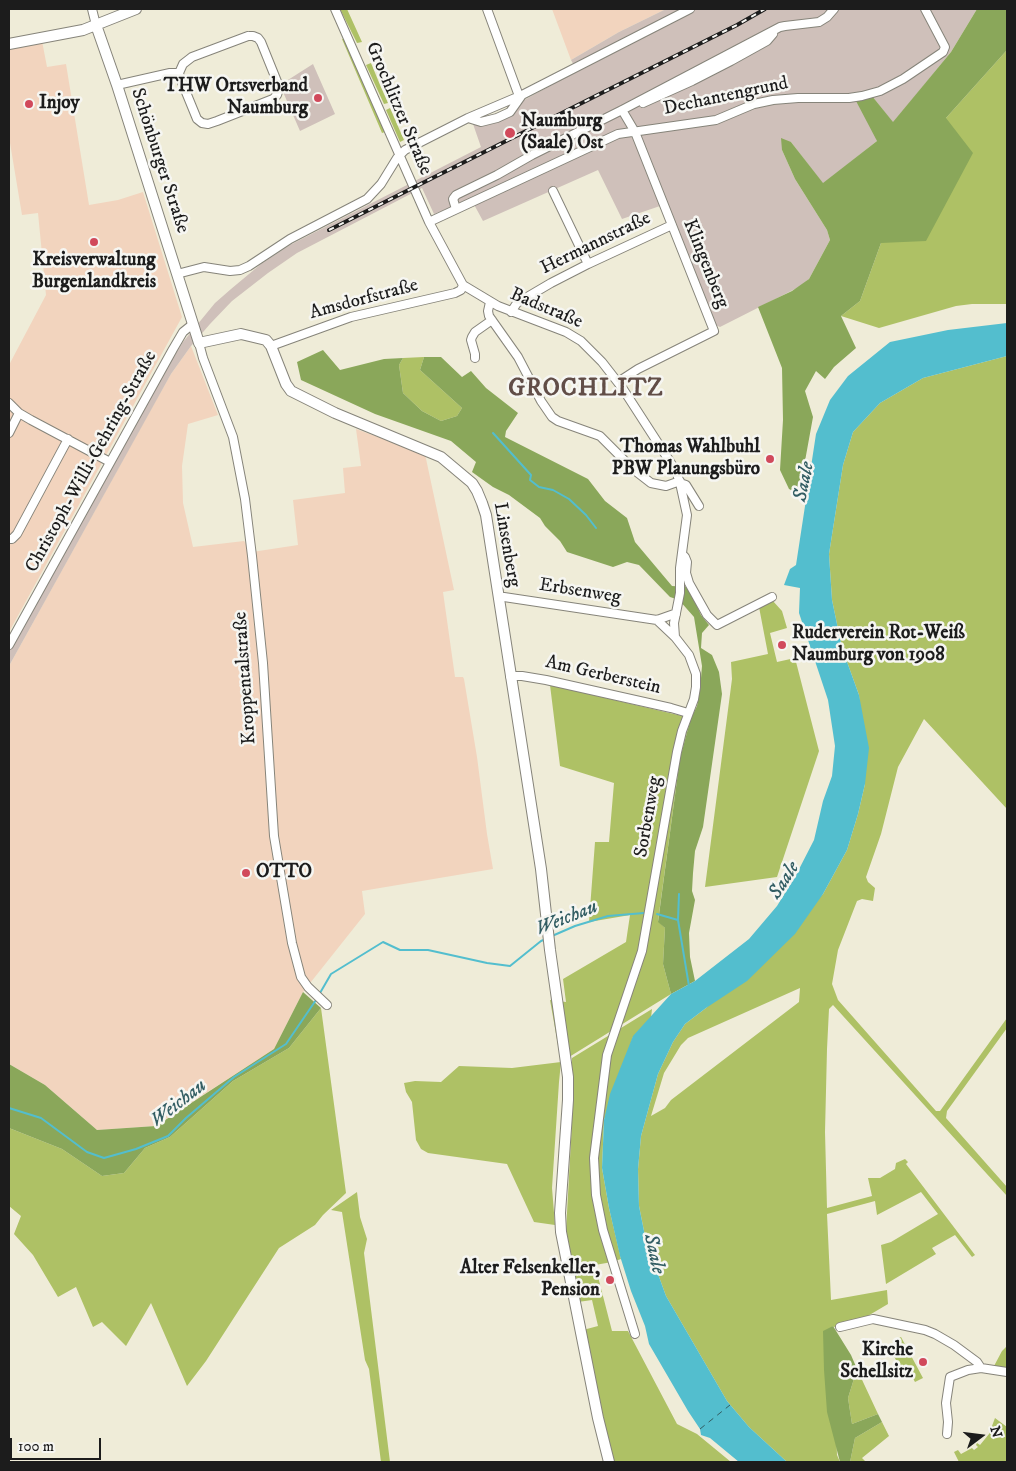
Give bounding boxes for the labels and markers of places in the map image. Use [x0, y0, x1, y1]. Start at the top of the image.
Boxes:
place label: THW Ortsverband Naumburg [164, 76, 308, 120]
marker: THW Ortsverband Naumburg [312, 92, 324, 104]
place label: Injoy [39, 93, 80, 115]
marker: Injoy [23, 98, 35, 110]
place label: Naumburg (Saale) Ost [521, 111, 603, 155]
marker: Naumburg (Saale) Ost [503, 126, 517, 140]
marker: Kreisverwaltung Burgenlandkreis [88, 236, 100, 248]
place label: Kreisverwaltung Burgenlandkreis [32, 250, 156, 294]
place label: Thomas Wahlbuhl PBW Planungsbüro [612, 437, 760, 481]
marker: Thomas Wahlbuhl PBW Planungsbüro [764, 453, 776, 465]
place label: Ruderverein Rot-Weiß Naumburg von 1908 [792, 623, 965, 667]
marker: Ruderverein Rot-Weiß Naumburg von 1908 [776, 639, 788, 651]
place label: OTTO [256, 862, 312, 884]
marker: OTTO [240, 867, 252, 879]
place label: Alter Felsenkeller, Pension [460, 1258, 600, 1302]
marker: Alter Felsenkeller, Pension [604, 1274, 616, 1286]
place label: Kirche Schellsitz [840, 1340, 913, 1384]
marker: Kirche Schellsitz [917, 1356, 929, 1368]

